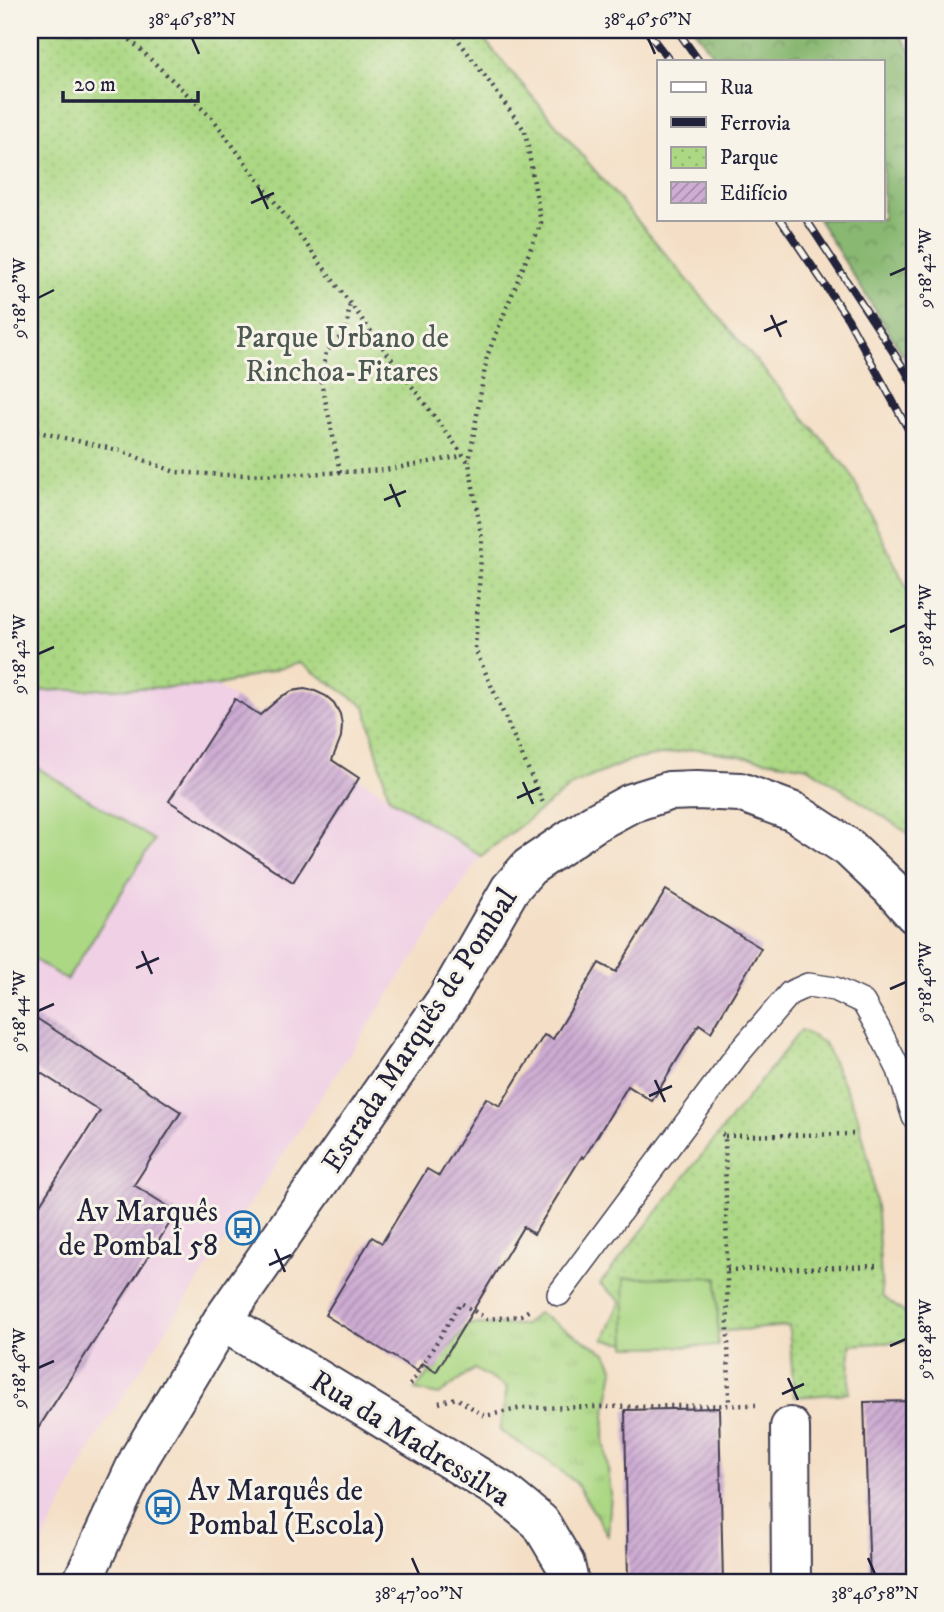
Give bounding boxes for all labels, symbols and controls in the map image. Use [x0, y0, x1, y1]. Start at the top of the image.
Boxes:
text: 38°46'58"N [148, 9, 236, 31]
text: 38°46'56"N [604, 9, 692, 31]
scale bar [63, 60, 198, 104]
legend [657, 60, 884, 220]
text: 20 m [74, 72, 116, 98]
text: Rua [720, 75, 753, 101]
text: Ferrovia [720, 111, 791, 137]
text: Parque [720, 145, 778, 171]
text: Edifício [720, 181, 788, 207]
text: 9°18'42"W [915, 228, 937, 309]
text: 9°18'40"W [9, 257, 31, 339]
park label: Parque Urbano de Rinchoa-Fitares [235, 320, 449, 391]
text: 9°18'44"W [915, 584, 937, 667]
text: 9°18'42"W [9, 614, 31, 695]
street label: Estrada Marquês de Pombal [314, 882, 526, 1180]
text: 9°18'46"W [915, 941, 937, 1023]
text: 9°18'44"W [9, 970, 31, 1053]
place label: Av Marquês de Pombal 58 [58, 1194, 218, 1265]
bus stop icon: Av Marquês de Pombal 58 [224, 1209, 262, 1247]
text: 9°18'48"W [915, 1299, 937, 1380]
text: 9°18'46"W [9, 1327, 31, 1409]
street label: Rua da Madressilva [303, 1363, 517, 1516]
place label: Av Marquês de Pombal (Escola) [188, 1473, 385, 1544]
bus stop icon: Av Marquês de Pombal (Escola) [144, 1488, 182, 1526]
text: 38°47'00"N [375, 1583, 463, 1605]
text: 38°46'58"N [831, 1583, 919, 1605]

